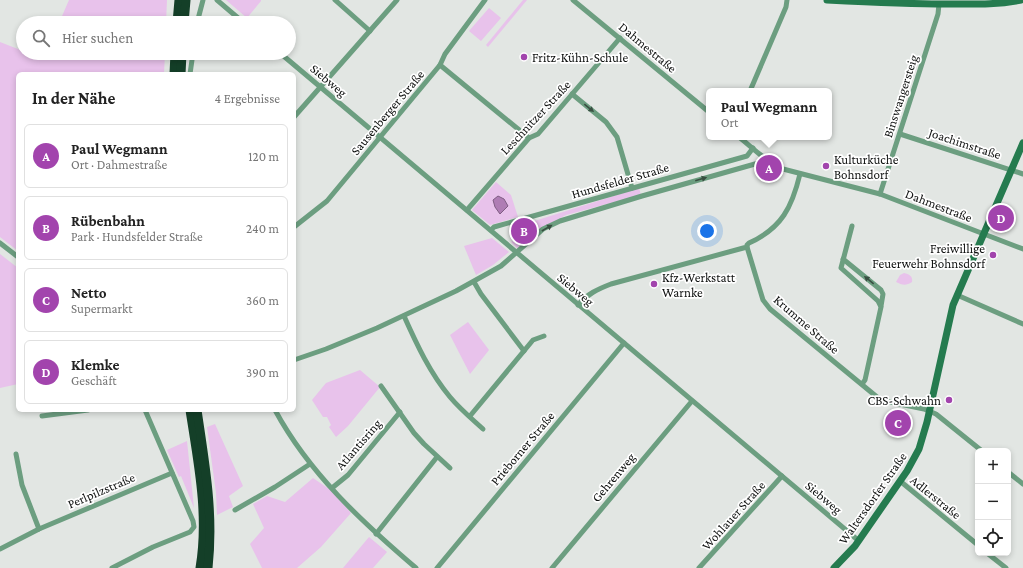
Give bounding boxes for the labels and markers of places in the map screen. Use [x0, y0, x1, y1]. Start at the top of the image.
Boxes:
place label: Fritz-Kühn-Schule [532, 50, 628, 65]
marker: Fritz-Kühn-Schule [519, 52, 529, 62]
place label: Kulturküche Bohnsdorf [834, 152, 899, 182]
pin: A [756, 153, 782, 183]
marker: Kulturküche Bohnsdorf [821, 161, 831, 171]
pin: D [988, 203, 1014, 233]
pin: B [511, 216, 537, 246]
place label: Freiwillige Feuerwehr Bohnsdorf [872, 241, 986, 271]
marker: Freiwillige Feuerwehr Bohnsdorf [988, 250, 998, 260]
place label: Kfz-Werkstatt Warnke [662, 270, 736, 300]
marker: Kfz-Werkstatt Warnke [649, 279, 659, 289]
place label: CBS-Schwahn [868, 393, 941, 408]
marker: CBS-Schwahn [944, 395, 954, 405]
pin: C [885, 408, 911, 438]

